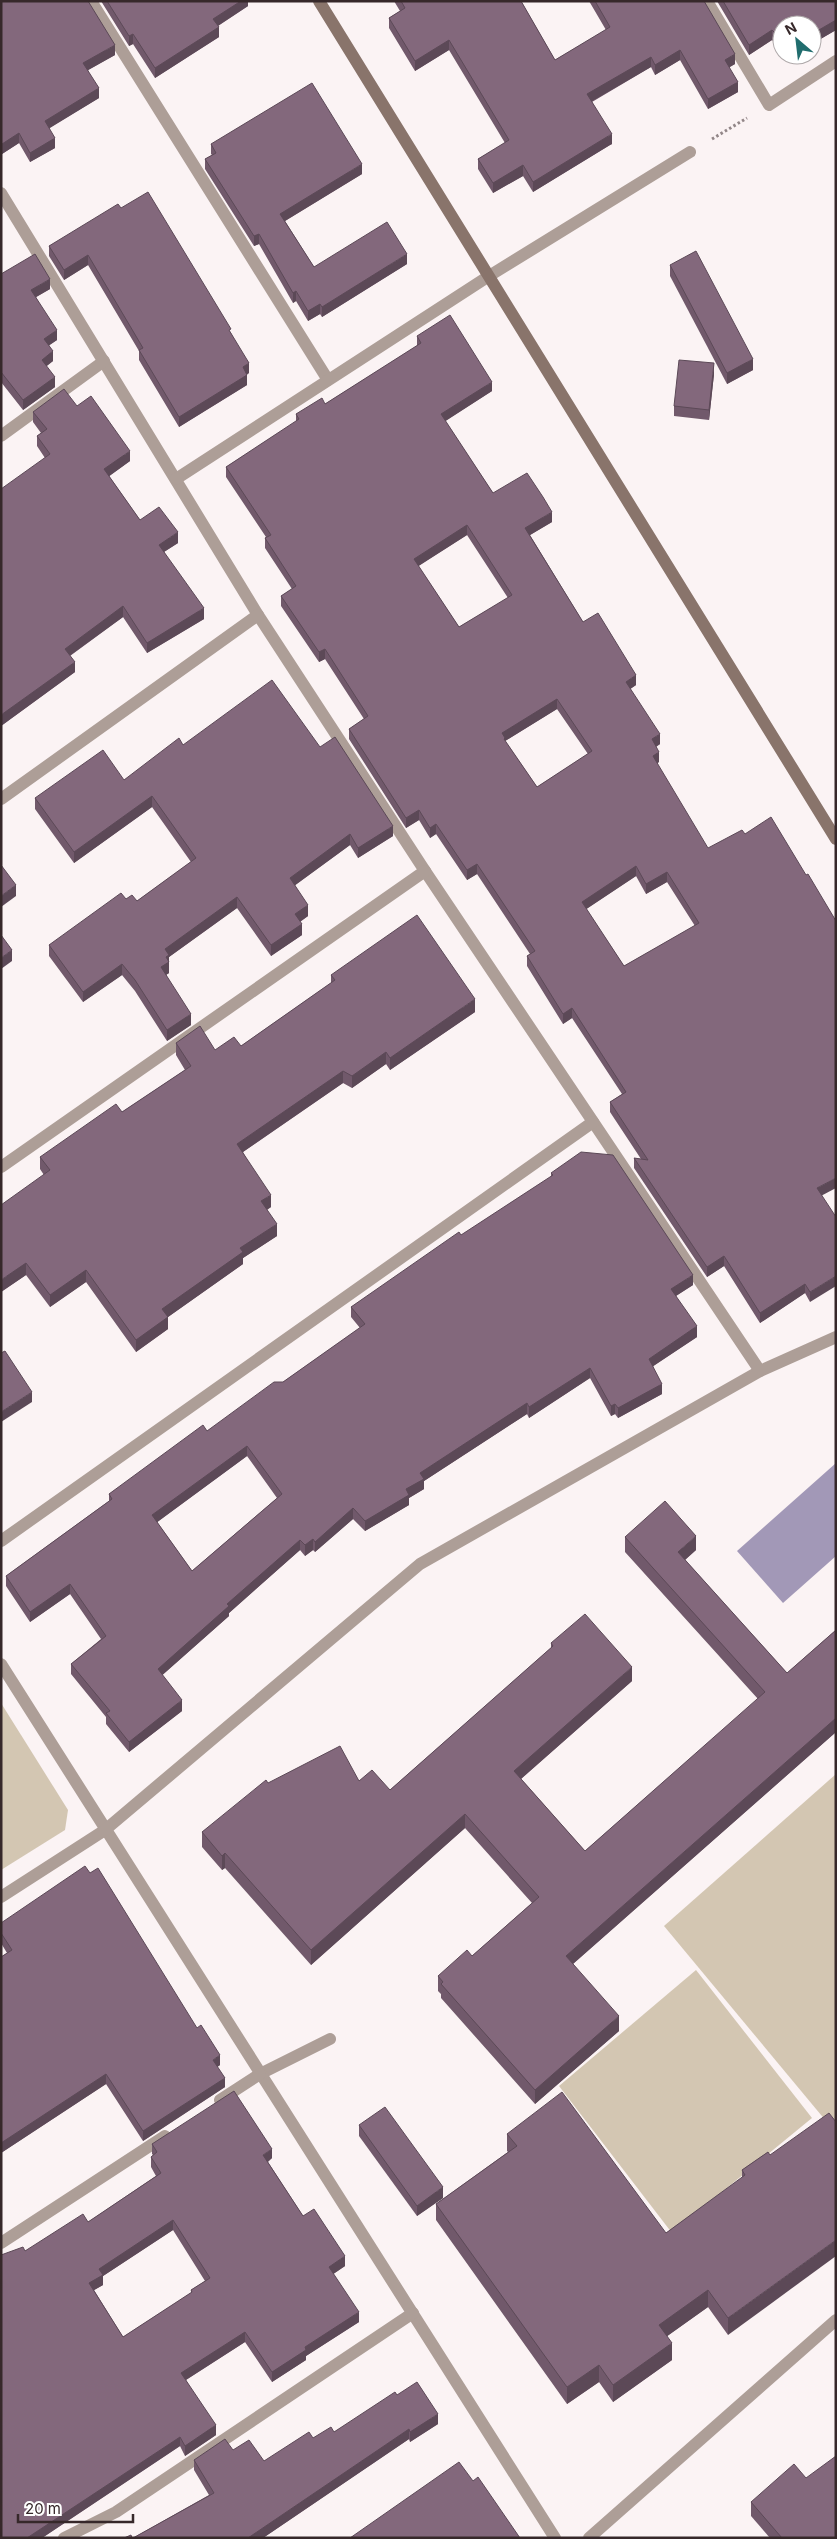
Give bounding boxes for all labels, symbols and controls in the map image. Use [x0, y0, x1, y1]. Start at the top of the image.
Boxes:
north arrow [772, 15, 822, 65]
text: N [782, 18, 799, 38]
scale bar [18, 2492, 132, 2524]
text: 20 m [25, 2499, 61, 2518]

